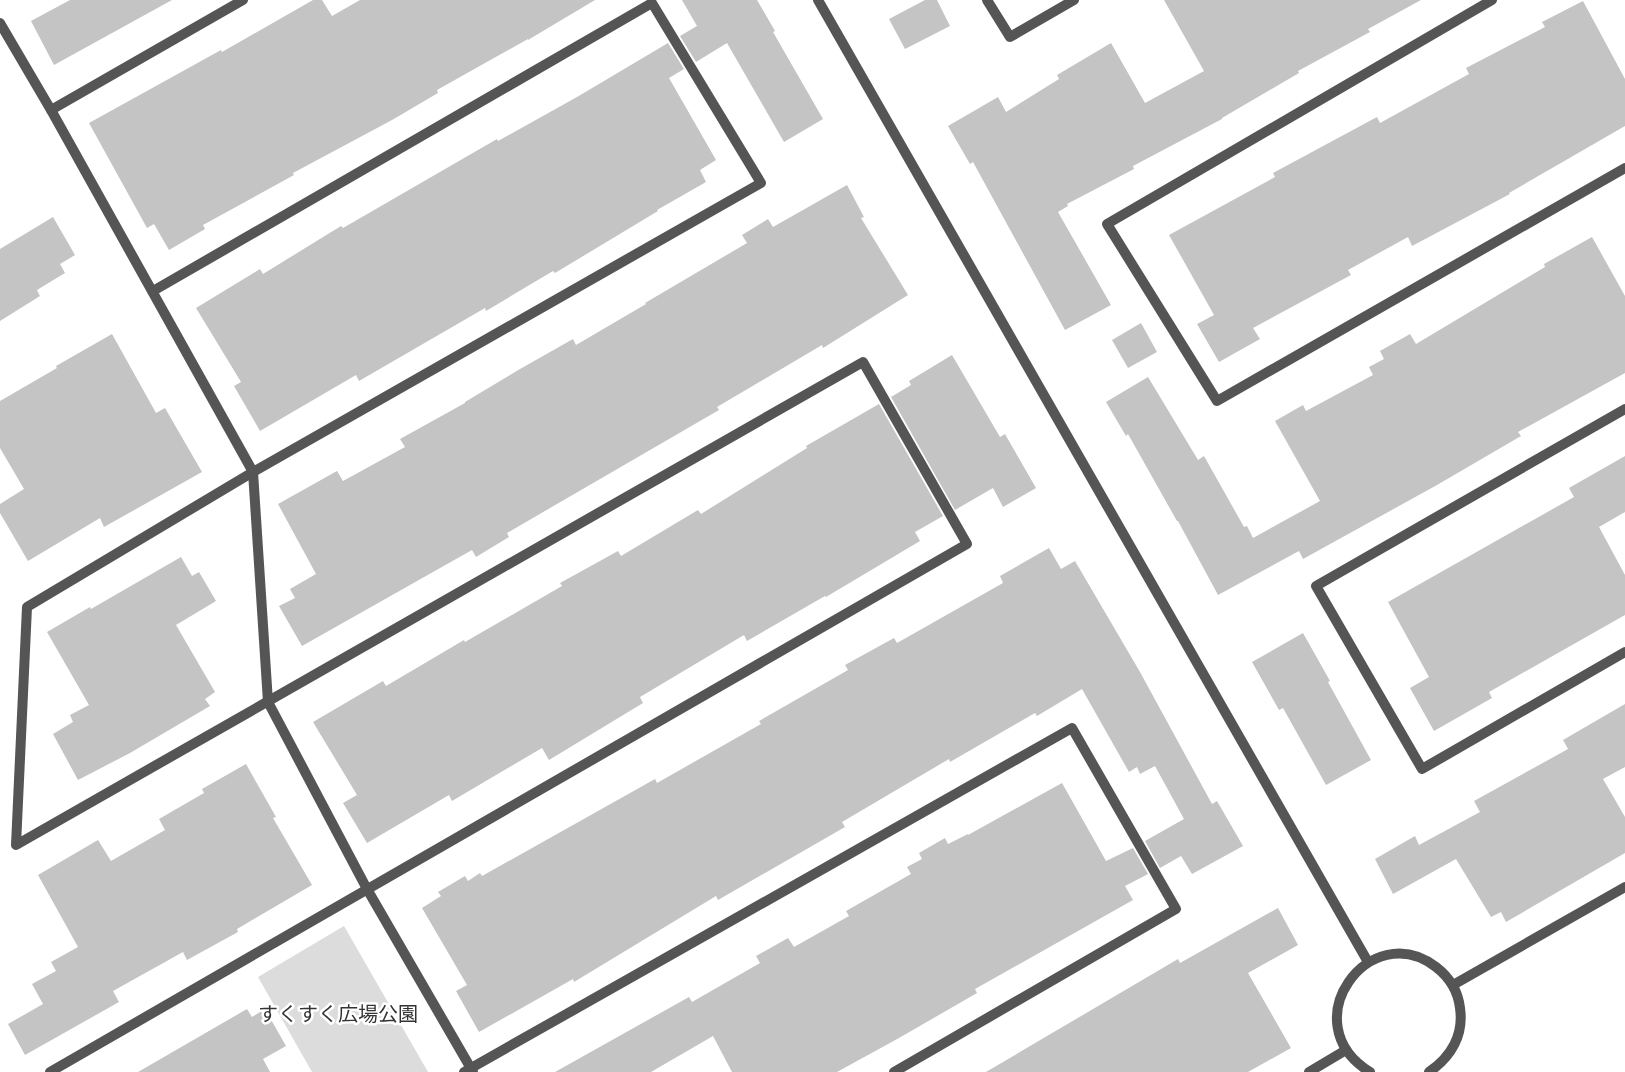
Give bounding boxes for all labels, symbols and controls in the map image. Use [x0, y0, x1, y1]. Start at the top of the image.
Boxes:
park label: すくすく広場公園 [258, 1004, 418, 1025]

